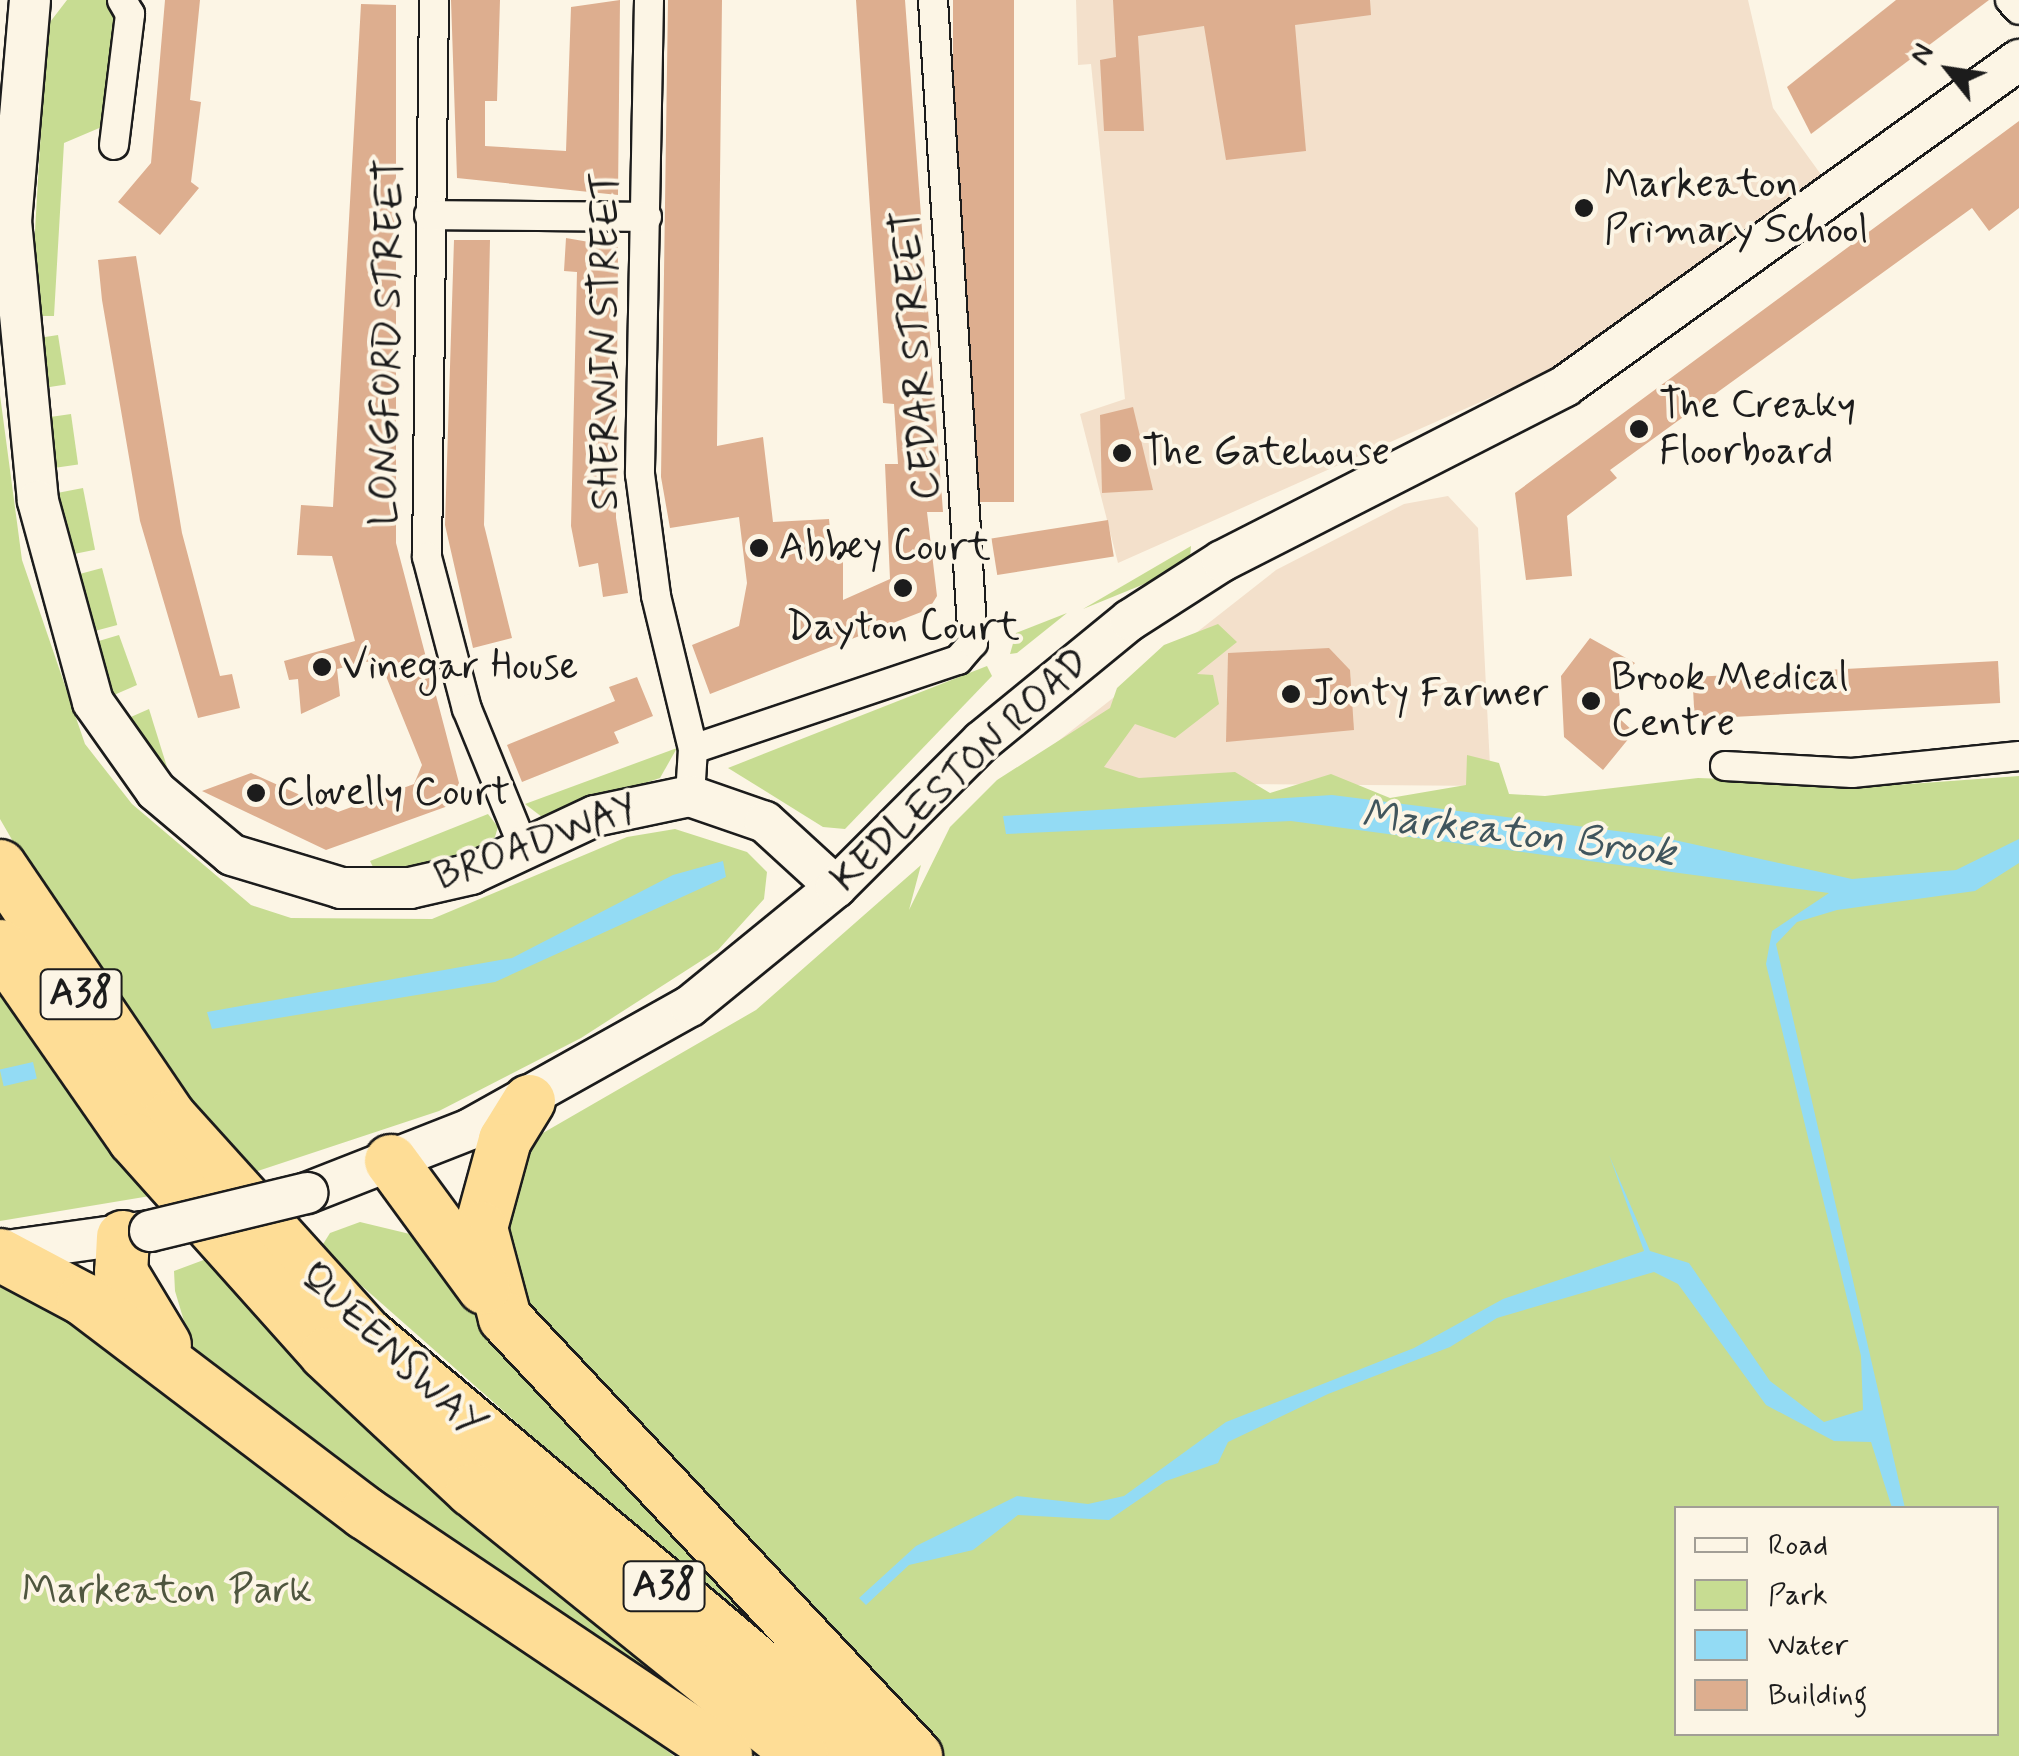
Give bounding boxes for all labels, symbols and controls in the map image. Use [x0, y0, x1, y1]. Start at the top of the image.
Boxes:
north arrow [1899, 20, 1999, 120]
text: N [1902, 37, 1943, 72]
street label: LONGFORD STREET [361, 158, 415, 526]
place label: Markeaton Primary School [1604, 161, 1868, 255]
street label: SHERWIN STREET [582, 169, 630, 513]
marker: Markeaton Primary School [1573, 197, 1595, 219]
street label: CEDAR STREET [883, 208, 951, 502]
place label: The Creaky Floorboard [1659, 382, 1851, 476]
marker: The Creaky Floorboard [1628, 418, 1650, 440]
place label: The Gatehouse [1142, 429, 1380, 477]
marker: The Gatehouse [1111, 442, 1133, 464]
place label: Abbey Court [779, 524, 989, 572]
marker: Abbey Court [748, 537, 770, 559]
marker: Dayton Court [892, 577, 914, 599]
place label: Dayton Court [789, 604, 1017, 652]
street label: KEDLESTON ROAD [822, 639, 1100, 903]
place label: Vinegar House [342, 643, 584, 691]
place label: Brook Medical Centre [1611, 654, 1850, 748]
marker: Vinegar House [311, 656, 333, 678]
place label: Jonty Farmer [1311, 670, 1555, 718]
marker: Jonty Farmer [1280, 683, 1302, 705]
marker: Brook Medical Centre [1580, 690, 1602, 712]
place label: Clovelly Court [276, 769, 510, 817]
marker: Clovelly Court [245, 782, 267, 804]
street label: BROADWAY [428, 784, 644, 902]
water label: Markeaton Brook [1359, 791, 1677, 879]
road number: A38 [38, 961, 124, 1027]
street label: QUEENSWAY [289, 1253, 495, 1449]
legend [1674, 1506, 1999, 1736]
text: Road [1768, 1526, 1828, 1565]
road number: A38 [622, 1553, 706, 1619]
park label: Markeaton Park [25, 1567, 309, 1615]
text: Park [1768, 1576, 1828, 1615]
text: Water [1768, 1626, 1848, 1665]
text: Building [1768, 1676, 1867, 1715]

